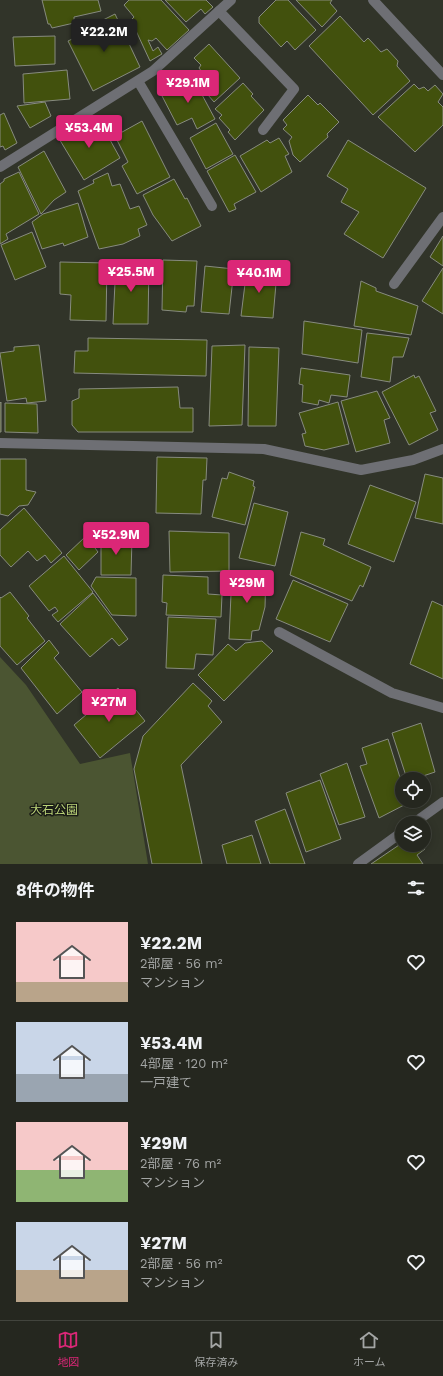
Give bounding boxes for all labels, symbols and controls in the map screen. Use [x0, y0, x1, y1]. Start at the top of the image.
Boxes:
pin: ¥22.2M [71, 19, 137, 53]
text: ¥22.2M [80, 24, 128, 39]
pin: ¥29.1M [155, 70, 221, 104]
text: ¥29.1M [166, 75, 210, 90]
pin: ¥53.4M [56, 115, 122, 149]
text: ¥53.4M [65, 120, 113, 135]
pin: ¥25.5M [98, 259, 164, 293]
pin: ¥40.1M [226, 260, 292, 294]
text: ¥25.5M [107, 264, 155, 279]
text: ¥40.1M [236, 265, 282, 280]
pin: ¥52.9M [83, 522, 149, 556]
text: ¥52.9M [92, 527, 140, 542]
pin: ¥29M [223, 570, 271, 604]
text: ¥29M [229, 575, 265, 590]
pin: ¥27M [85, 689, 133, 723]
text: ¥27M [91, 694, 127, 709]
map controls [395, 772, 431, 852]
button: locate [395, 772, 431, 808]
park label: 大石公園 [30, 803, 78, 817]
button: layers [395, 816, 431, 852]
icon: filters [405, 877, 427, 899]
text: 8件の物件 [16, 880, 95, 900]
text: ¥22.2M [140, 933, 202, 953]
icon: home [48, 938, 96, 986]
icon: heart [405, 951, 427, 973]
text: 2部屋 · 56 m² [140, 956, 222, 971]
text: マンション [140, 975, 205, 990]
text: ¥53.4M [140, 1033, 203, 1053]
icon: home [48, 1038, 96, 1086]
icon: heart [405, 1051, 427, 1073]
text: 4部屋 · 120 m² [140, 1056, 228, 1071]
text: 一戸建て [140, 1075, 192, 1090]
text: ¥29M [140, 1133, 187, 1153]
icon: home [48, 1138, 96, 1186]
icon: heart [405, 1151, 427, 1173]
text: 2部屋 · 76 m² [140, 1156, 221, 1171]
text: マンション [140, 1175, 205, 1190]
text: ¥27M [140, 1233, 187, 1253]
icon: home [48, 1238, 96, 1286]
icon: heart [405, 1251, 427, 1273]
text: 2部屋 · 56 m² [140, 1256, 222, 1271]
text: マンション [140, 1275, 205, 1290]
tab: 地図 [57, 1329, 79, 1369]
tab: 保存済み [194, 1329, 238, 1369]
tab: ホーム [353, 1329, 386, 1369]

